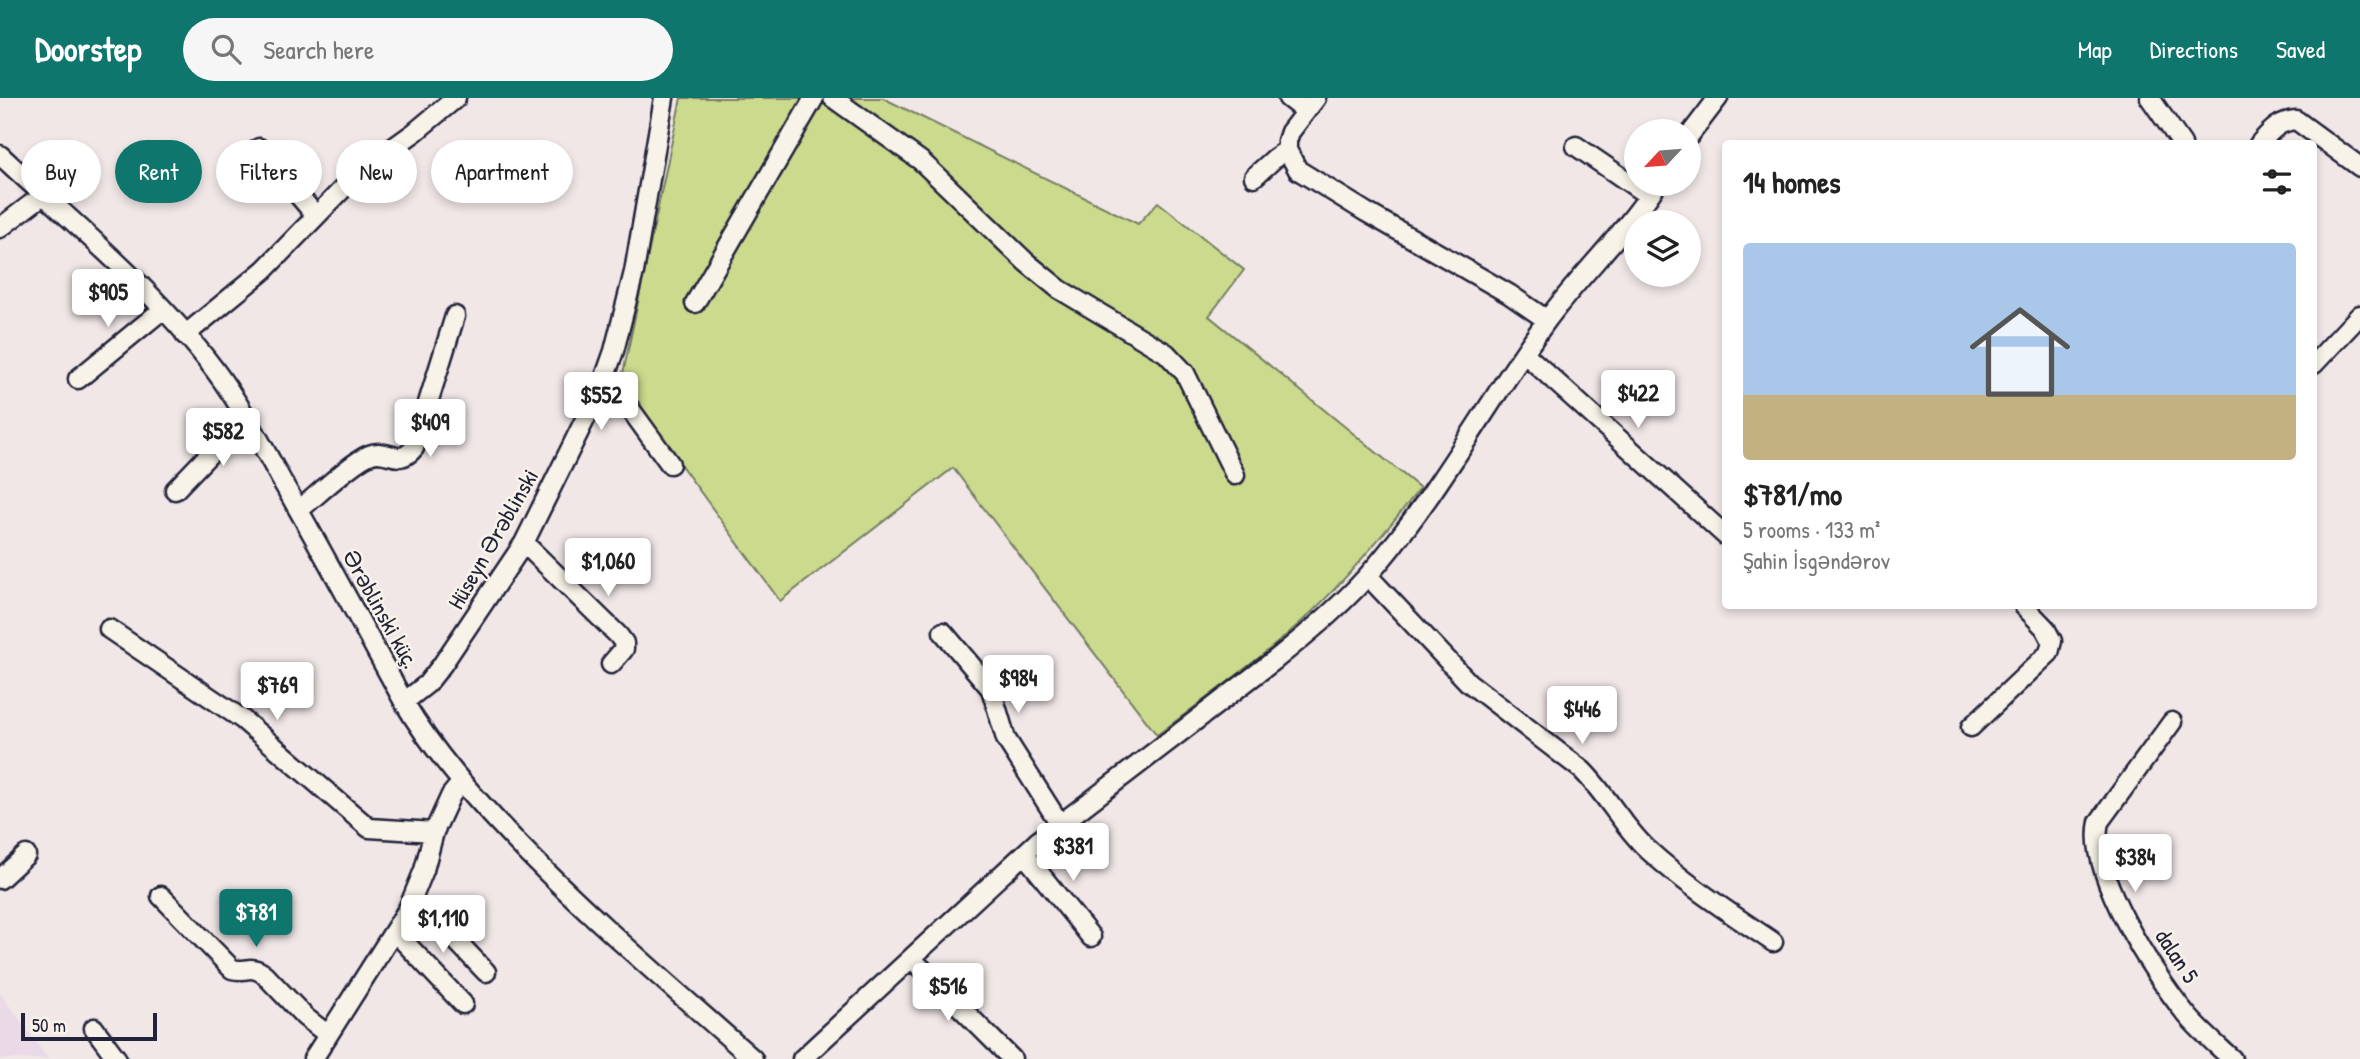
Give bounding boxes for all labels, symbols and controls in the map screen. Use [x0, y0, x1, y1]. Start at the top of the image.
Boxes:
search box [183, 18, 673, 81]
text: Doorstep [35, 27, 141, 71]
icon: search [207, 30, 245, 68]
text: Search here [263, 32, 374, 67]
text: Map [2078, 33, 2112, 65]
text: Directions [2150, 33, 2238, 65]
text: Saved [2276, 33, 2325, 65]
north arrow [1624, 119, 1701, 196]
map controls [1624, 119, 1701, 287]
chip: Buy [21, 140, 101, 203]
chip: Rent [115, 140, 202, 203]
chip: Filters [216, 140, 322, 203]
chip: New [336, 140, 417, 203]
chip: Apartment [431, 140, 573, 203]
text: 14 homes [1743, 162, 1841, 202]
icon: filters [2258, 163, 2296, 201]
button: layers [1624, 210, 1701, 287]
pin: $905 [67, 270, 149, 329]
text: $905 [88, 276, 128, 307]
icon: home [1957, 289, 2083, 415]
pin: $422 [1597, 370, 1679, 430]
pin: $552 [560, 372, 642, 432]
text: $422 [1617, 377, 1659, 408]
text: $552 [580, 379, 622, 410]
pin: $409 [389, 400, 471, 459]
text: $409 [410, 406, 450, 437]
pin: $582 [182, 408, 264, 468]
text: $582 [202, 415, 244, 446]
street label: Hüseyn Ərəblinski [440, 463, 545, 615]
text: $781/mo [1743, 474, 1842, 514]
text: 5 rooms · 133 m² [1743, 514, 1880, 545]
pin: $1,060 [551, 538, 665, 598]
street label: Ərəblinski küç. [336, 544, 427, 674]
text: $1,060 [581, 545, 635, 576]
text: Şahin İsgəndərov [1743, 545, 1890, 576]
pin: $984 [977, 656, 1059, 715]
pin: $769 [236, 662, 318, 722]
text: $984 [999, 662, 1037, 693]
text: $769 [257, 669, 297, 700]
pin: $446 [1541, 686, 1623, 746]
text: $446 [1563, 693, 1601, 724]
pin: $381 [1032, 824, 1114, 883]
text: $381 [1053, 830, 1093, 861]
pin: $384 [2094, 834, 2176, 894]
text: $384 [2115, 841, 2155, 872]
pin: $781 [215, 890, 297, 949]
text: $781 [235, 896, 277, 927]
pin: $1,110 [386, 896, 500, 955]
text: $1,110 [417, 902, 469, 933]
street label: dalan 5 [2148, 923, 2207, 989]
pin: $516 [907, 964, 989, 1023]
text: $516 [929, 970, 967, 1001]
scale bar [21, 1010, 158, 1042]
text: 50 m [32, 1012, 66, 1038]

